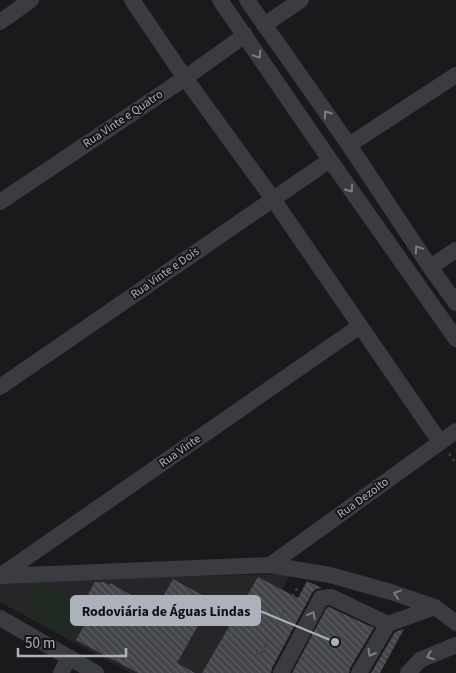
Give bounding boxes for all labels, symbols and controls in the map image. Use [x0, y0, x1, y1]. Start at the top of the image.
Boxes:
one-way arrow [252, 49, 261, 58]
street label: Rua Vinte e Quatro [80, 86, 166, 152]
one-way arrow [324, 110, 333, 120]
one-way arrow [344, 183, 353, 192]
street label: Rua Vinte e Dois [127, 243, 203, 303]
one-way arrow [415, 245, 424, 254]
street label: Rua Vinte [156, 430, 204, 472]
street label: Rua Dezoito [334, 473, 392, 523]
one-way arrow [393, 590, 402, 600]
callout: Rodoviária de Águas Lindas [71, 596, 260, 625]
text: Rodoviária de Águas Lindas [82, 602, 250, 622]
one-way arrow [306, 611, 316, 620]
scale bar [18, 626, 125, 658]
text: 50 m [25, 633, 55, 654]
one-way arrow [367, 648, 377, 657]
one-way arrow [426, 649, 435, 660]

